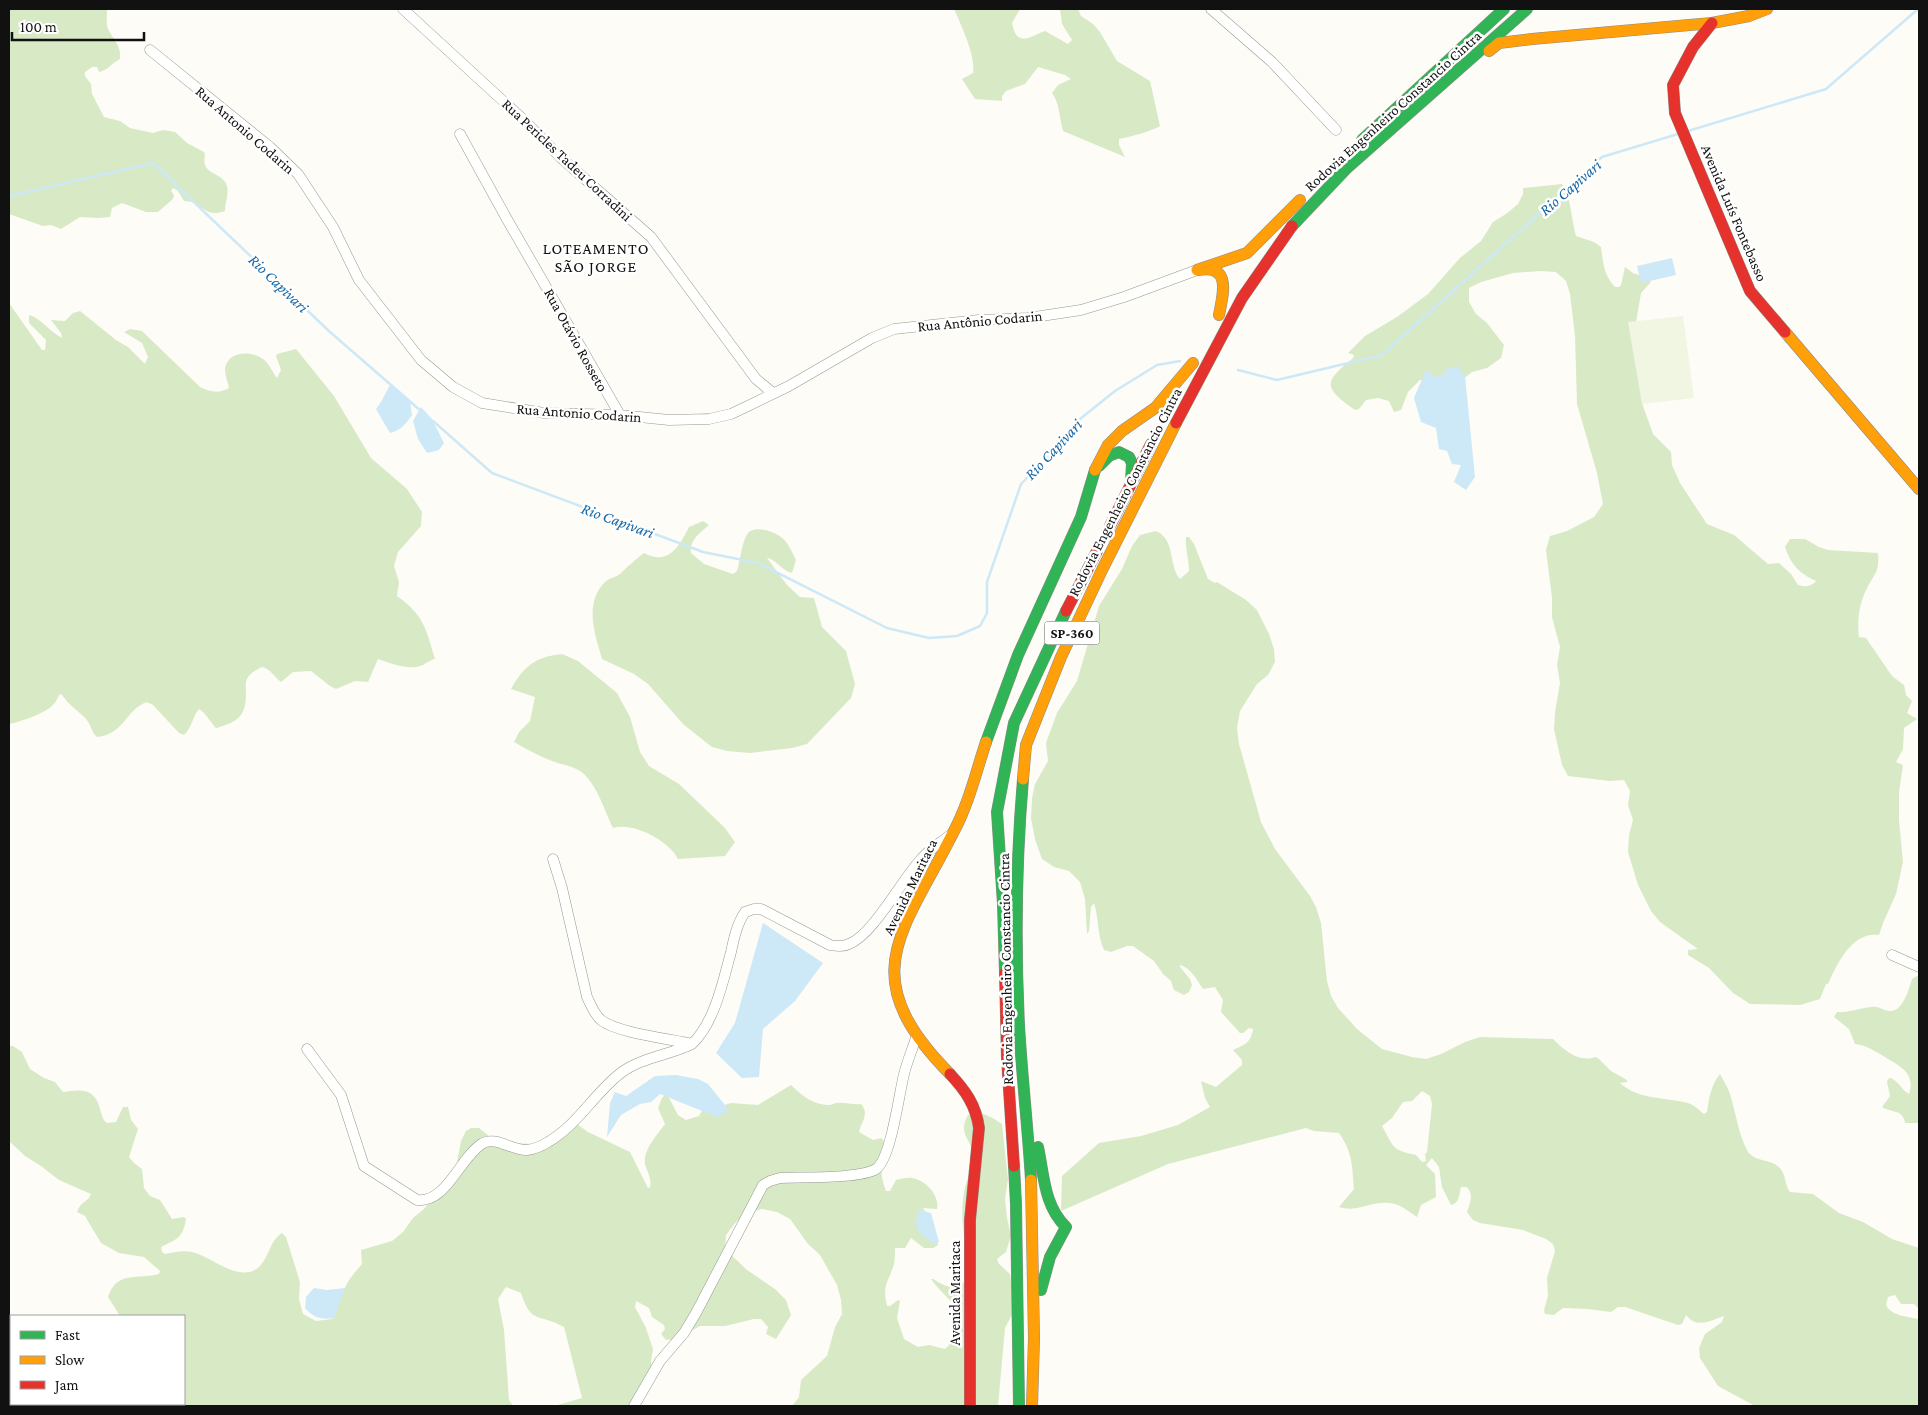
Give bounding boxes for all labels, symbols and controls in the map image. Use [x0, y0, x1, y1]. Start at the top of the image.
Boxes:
scale bar [12, 10, 145, 42]
text: 100 m [20, 19, 57, 35]
street label: Rodovia Engenheiro Constancio Cintra [1302, 28, 1485, 195]
street label: Rua Antonio Codarin [192, 83, 298, 177]
street label: Rua Pericles Tadeu Corradini [499, 96, 635, 224]
street label: Avenida Luís Fontebasso [1698, 142, 1770, 284]
water label: Rio Capivari [1536, 156, 1606, 219]
district label: LOTEAMENTO SÃO JORGE [543, 240, 649, 276]
water label: Rio Capivari [245, 251, 312, 317]
street label: Rua Otávio Rosseto [541, 286, 611, 394]
street label: Rua Antônio Codarin [917, 308, 1043, 334]
street label: Rodovia Engenheiro Constancio Cintra [1065, 385, 1186, 599]
street label: Rua Antonio Codarin [516, 401, 642, 425]
water label: Rio Capivari [1021, 415, 1087, 484]
water label: Rio Capivari [579, 500, 657, 543]
road number: SP-360 [1044, 622, 1100, 644]
street label: Avenida Maritaca [880, 836, 940, 938]
street label: Rodovia Engenheiro Constancio Cintra [996, 853, 1017, 1085]
street label: Avenida Maritaca [947, 1241, 963, 1345]
legend [10, 1315, 185, 1405]
text: Fast [55, 1327, 81, 1343]
text: Slow [55, 1352, 85, 1368]
text: Jam [53, 1377, 78, 1394]

